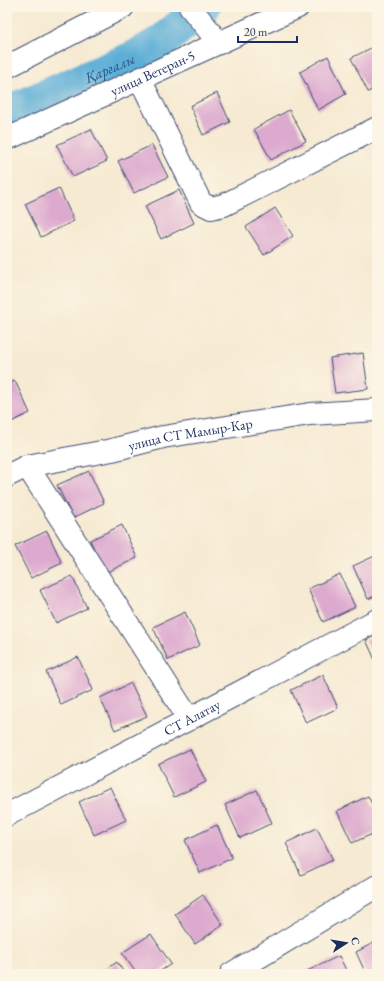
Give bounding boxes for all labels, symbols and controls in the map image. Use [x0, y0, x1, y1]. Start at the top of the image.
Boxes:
scale bar [238, 18, 297, 44]
text: 20 m [244, 24, 268, 40]
street label: улица Ветеран-5 [108, 46, 198, 100]
water label: Қарғалы [81, 49, 138, 88]
street label: улица СТ Мамыр-Кар [126, 414, 254, 455]
street label: СТ Алатау [160, 695, 224, 740]
north arrow [326, 923, 366, 963]
text: С [348, 936, 363, 946]

